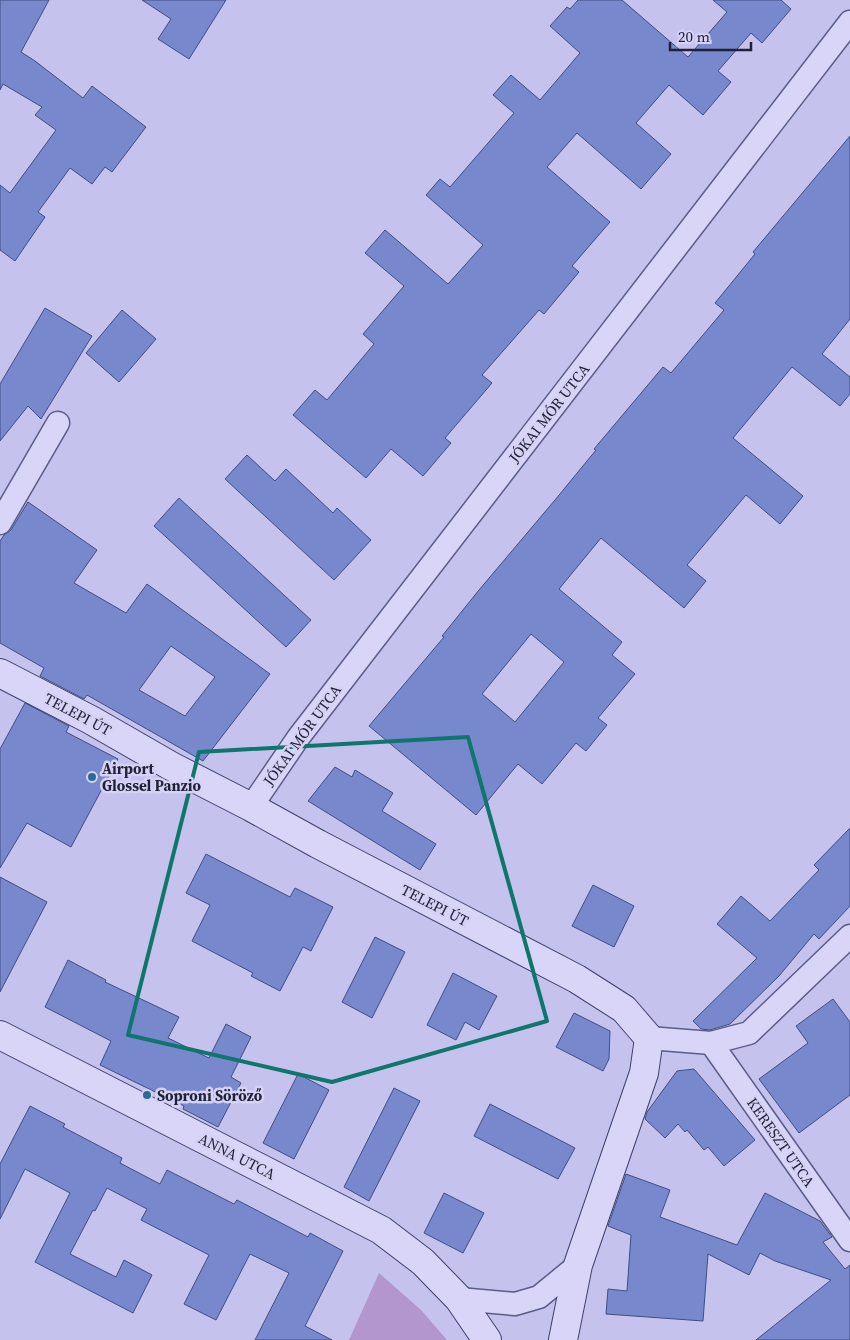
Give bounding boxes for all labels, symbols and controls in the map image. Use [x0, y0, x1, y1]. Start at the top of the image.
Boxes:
scale bar [670, 20, 751, 52]
text: 20 m [678, 26, 710, 47]
street label: JÓKAI MÓR UTCA [503, 359, 594, 468]
street label: JÓKAI MÓR UTCA [258, 680, 346, 791]
street label: TELEPI ÚT [41, 688, 115, 740]
place label: Airport Glossel Panzio [102, 758, 201, 796]
marker: Airport Glossel Panzio [86, 771, 98, 783]
street label: TELEPI ÚT [398, 879, 472, 931]
place label: Soproni Söröző [157, 1085, 263, 1106]
marker: Soproni Söröző [141, 1089, 153, 1101]
street label: KERESZT UTCA [742, 1093, 820, 1191]
street label: ANNA UTCA [195, 1128, 279, 1184]

